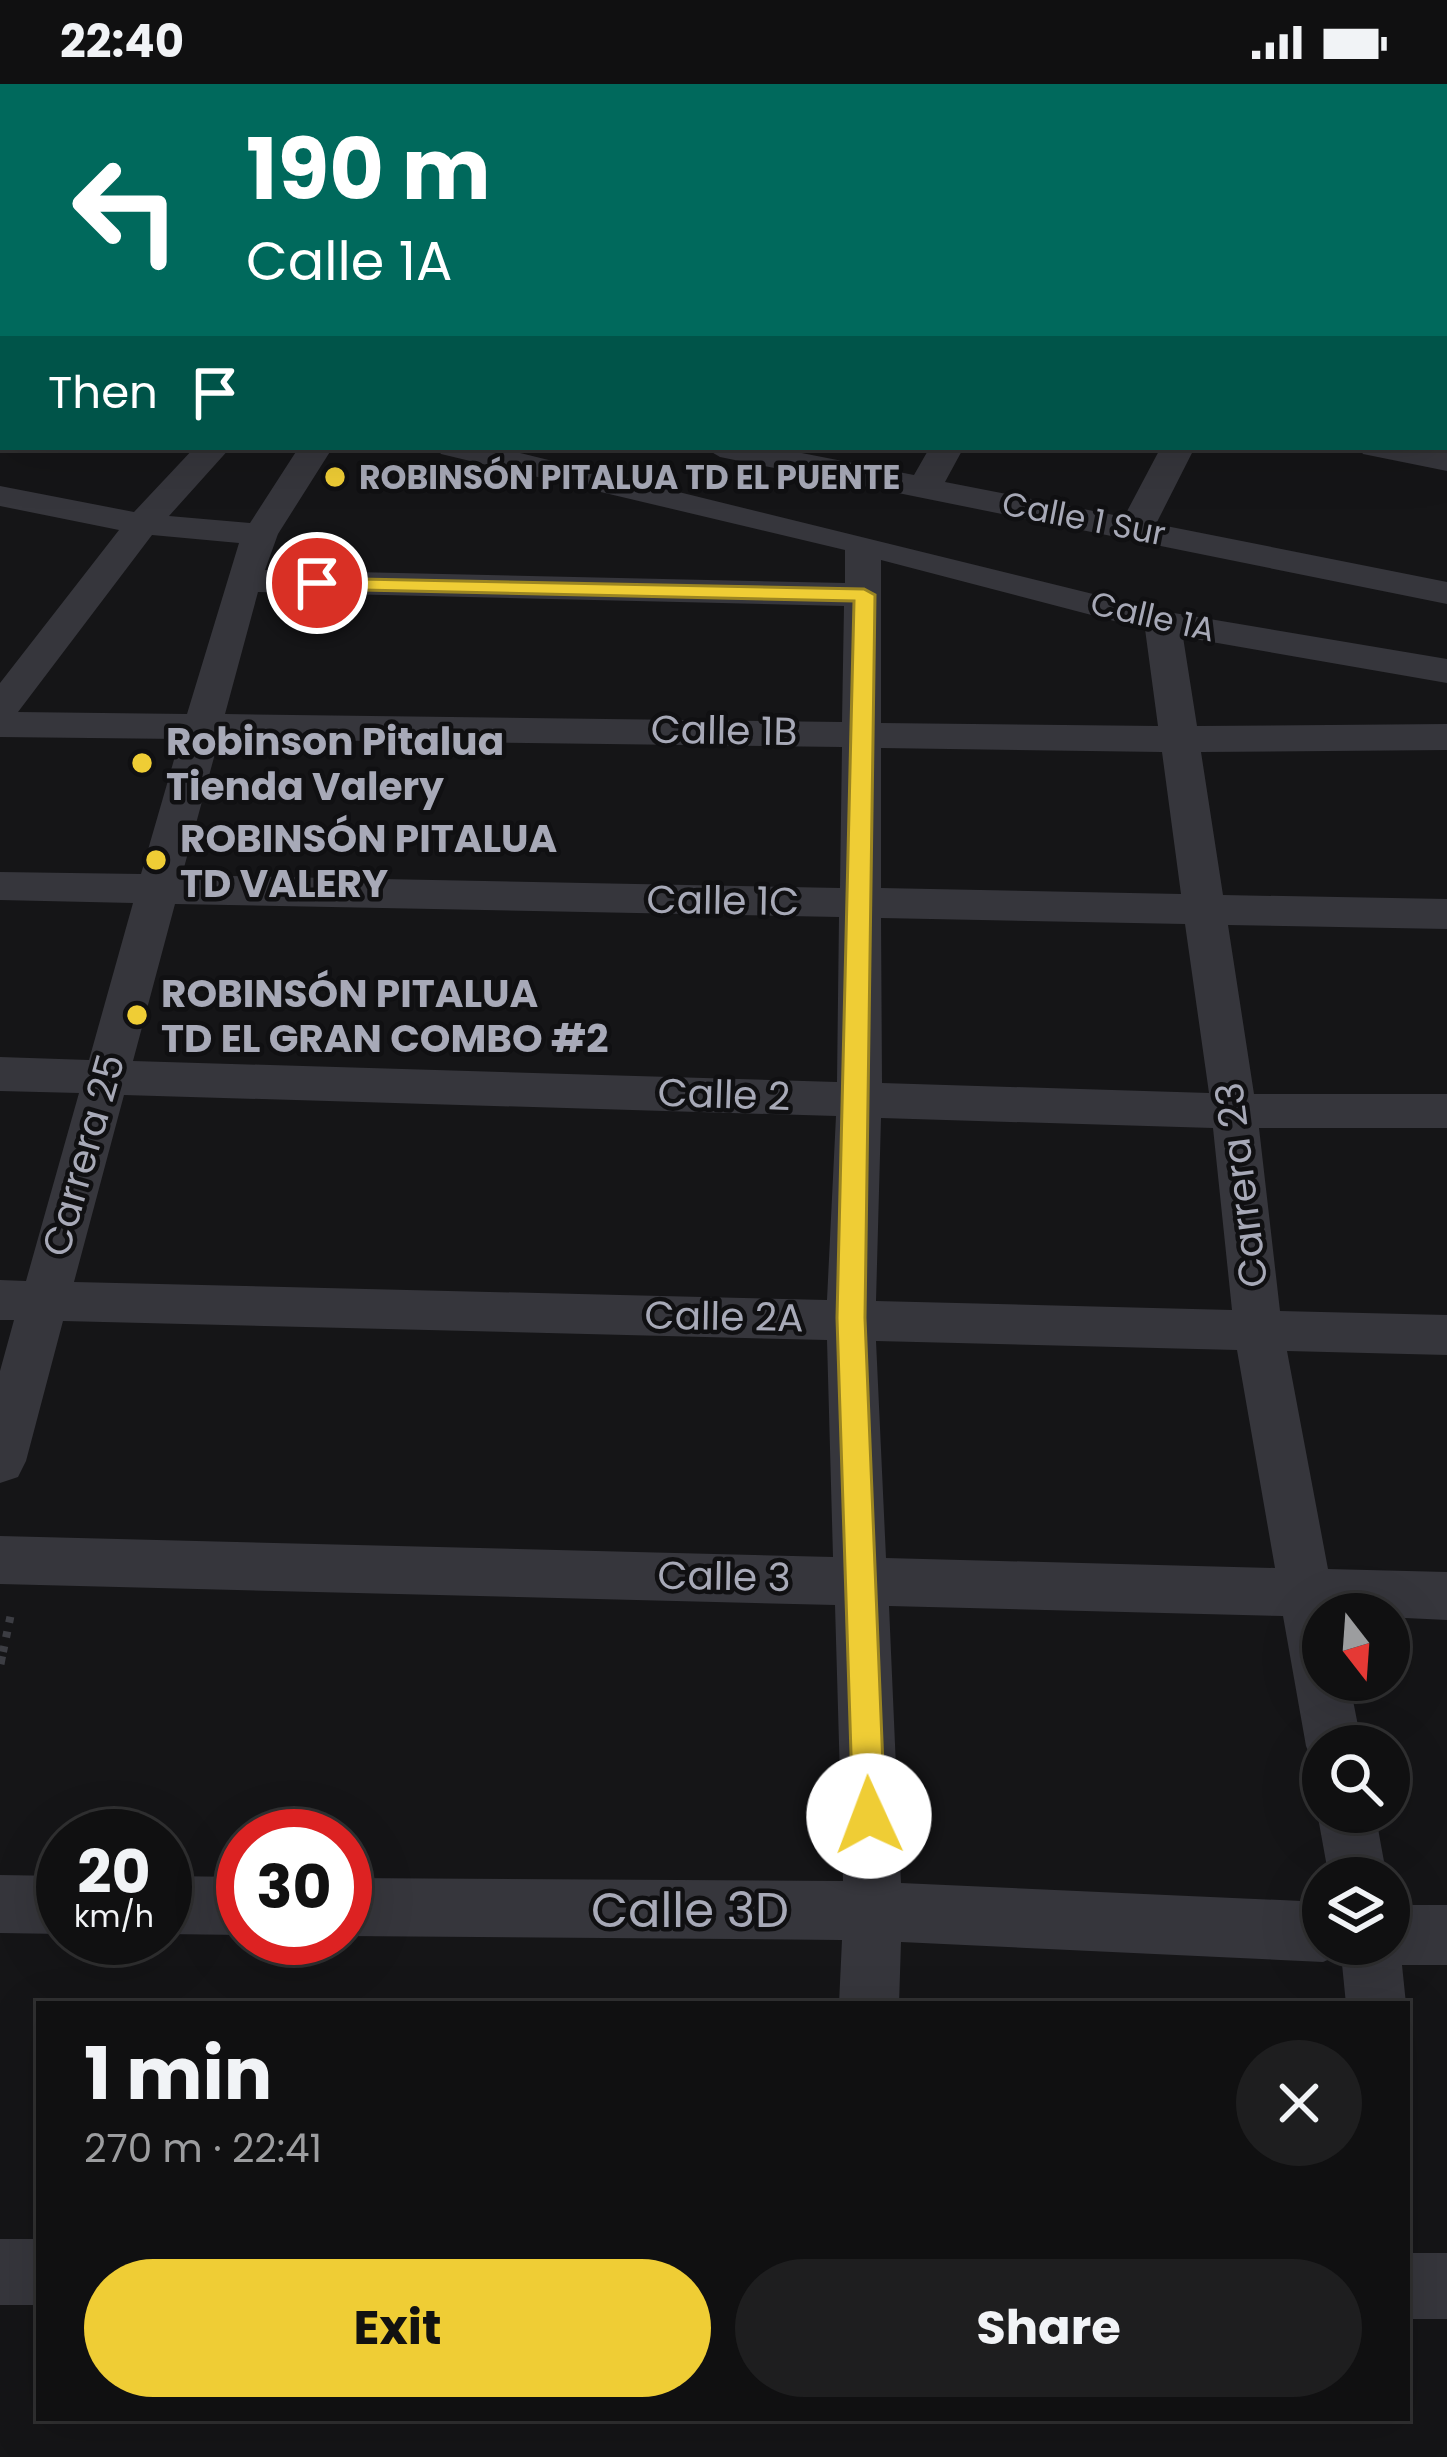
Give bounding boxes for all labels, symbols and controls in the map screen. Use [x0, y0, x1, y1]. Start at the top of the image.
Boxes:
text: 22:40 [60, 10, 184, 73]
text: 190 m [246, 111, 491, 228]
icon: left [48, 132, 204, 288]
text: Calle 1A [246, 223, 452, 299]
icon: arrive [182, 360, 248, 426]
text: Then [48, 361, 158, 424]
place label: ROBINSÓN PITALUA TD EL PUENTE [359, 454, 900, 501]
marker: ROBINSÓN PITALUA TD EL PUENTE [322, 464, 348, 490]
street label: Calle 1 Sur [998, 480, 1170, 557]
pin [266, 532, 368, 634]
icon: arrive [284, 550, 350, 616]
street label: Calle 1A [1086, 579, 1220, 654]
street label: Calle 1B [650, 702, 798, 759]
place label: Robinson Pitalua Tienda Valery [166, 714, 504, 814]
marker: Robinson Pitalua Tienda Valery [129, 750, 155, 776]
place label: ROBINSÓN PITALUA TD VALERY [180, 811, 558, 911]
marker: ROBINSÓN PITALUA TD VALERY [143, 847, 169, 873]
street label: Calle 1C [646, 872, 800, 929]
place label: ROBINSÓN PITALUA TD EL GRAN COMBO #2 [161, 966, 608, 1066]
marker: ROBINSÓN PITALUA TD EL GRAN COMBO #2 [124, 1002, 150, 1028]
street label: Carrera 25 [28, 1048, 139, 1263]
street label: Calle 2 [657, 1065, 791, 1124]
street label: Carrera 23 [1202, 1079, 1281, 1291]
street label: Calle 2A [644, 1288, 804, 1345]
street label: Calle 3 [657, 1548, 791, 1605]
north arrow [1302, 1593, 1410, 1701]
map controls [1302, 1593, 1410, 1965]
button: search [1302, 1725, 1410, 1833]
position arrow [806, 1753, 932, 1879]
speed limit sign: 30 [216, 1809, 372, 1965]
text: 20 [77, 1830, 151, 1914]
button: layers [1302, 1857, 1410, 1965]
street label: Calle 3D [591, 1877, 789, 1944]
text: km/h [74, 1895, 154, 1938]
text: 1 min [84, 2023, 272, 2124]
button: close [1236, 2040, 1362, 2166]
text: 270 m · 22:41 [84, 2121, 322, 2176]
button: Exit [84, 2259, 711, 2397]
button: Share [735, 2259, 1362, 2397]

